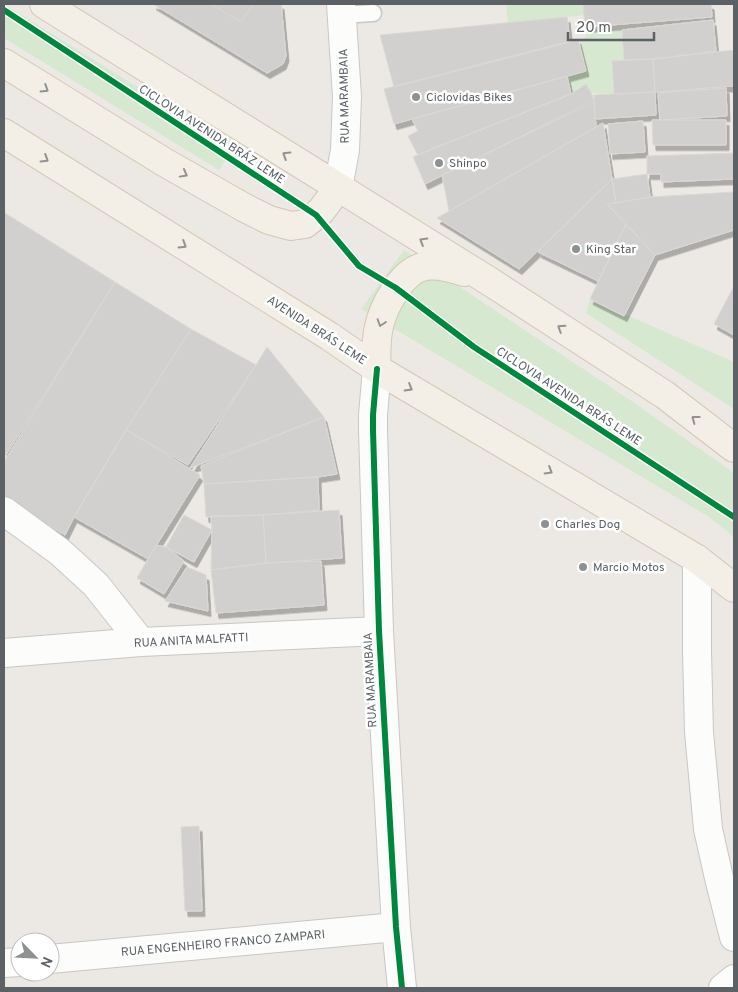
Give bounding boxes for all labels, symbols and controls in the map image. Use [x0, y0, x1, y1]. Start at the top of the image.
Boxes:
scale bar [568, 10, 654, 42]
text: 20 m [576, 19, 611, 38]
street label: RUA MARAMBAIA [336, 48, 354, 144]
one-way arrow [40, 82, 49, 92]
street label: CICLOVIA AVENIDA BRÁZ LEME [135, 82, 288, 188]
place label: Ciclovidas Bikes [426, 90, 512, 106]
marker: Ciclovidas Bikes [410, 91, 422, 103]
one-way arrow [282, 151, 291, 161]
one-way arrow [40, 153, 49, 162]
place label: Shinpo [449, 156, 487, 172]
marker: Shinpo [433, 157, 445, 169]
one-way arrow [178, 167, 187, 177]
one-way arrow [178, 238, 187, 248]
one-way arrow [420, 238, 429, 247]
place label: King Star [586, 242, 636, 258]
marker: King Star [570, 243, 582, 255]
street label: AVENIDA BRÁS LEME [264, 293, 369, 369]
one-way arrow [376, 318, 386, 327]
one-way arrow [557, 325, 566, 334]
street label: CICLOVIA AVENIDA BRÁS LEME [493, 344, 644, 450]
one-way arrow [403, 382, 412, 392]
one-way arrow [692, 416, 701, 424]
one-way arrow [543, 464, 552, 474]
place label: Charles Dog [555, 517, 620, 533]
marker: Charles Dog [539, 518, 551, 530]
place label: Marcio Motos [593, 560, 665, 576]
marker: Marcio Motos [577, 561, 589, 573]
street label: RUA ANITA MALFATTI [133, 630, 249, 652]
street label: RUA MARAMBAIA [361, 632, 381, 728]
street label: RUA ENGENHEIRO FRANCO ZAMPARI [120, 927, 326, 961]
north arrow [10, 932, 60, 982]
text: N [36, 954, 55, 970]

